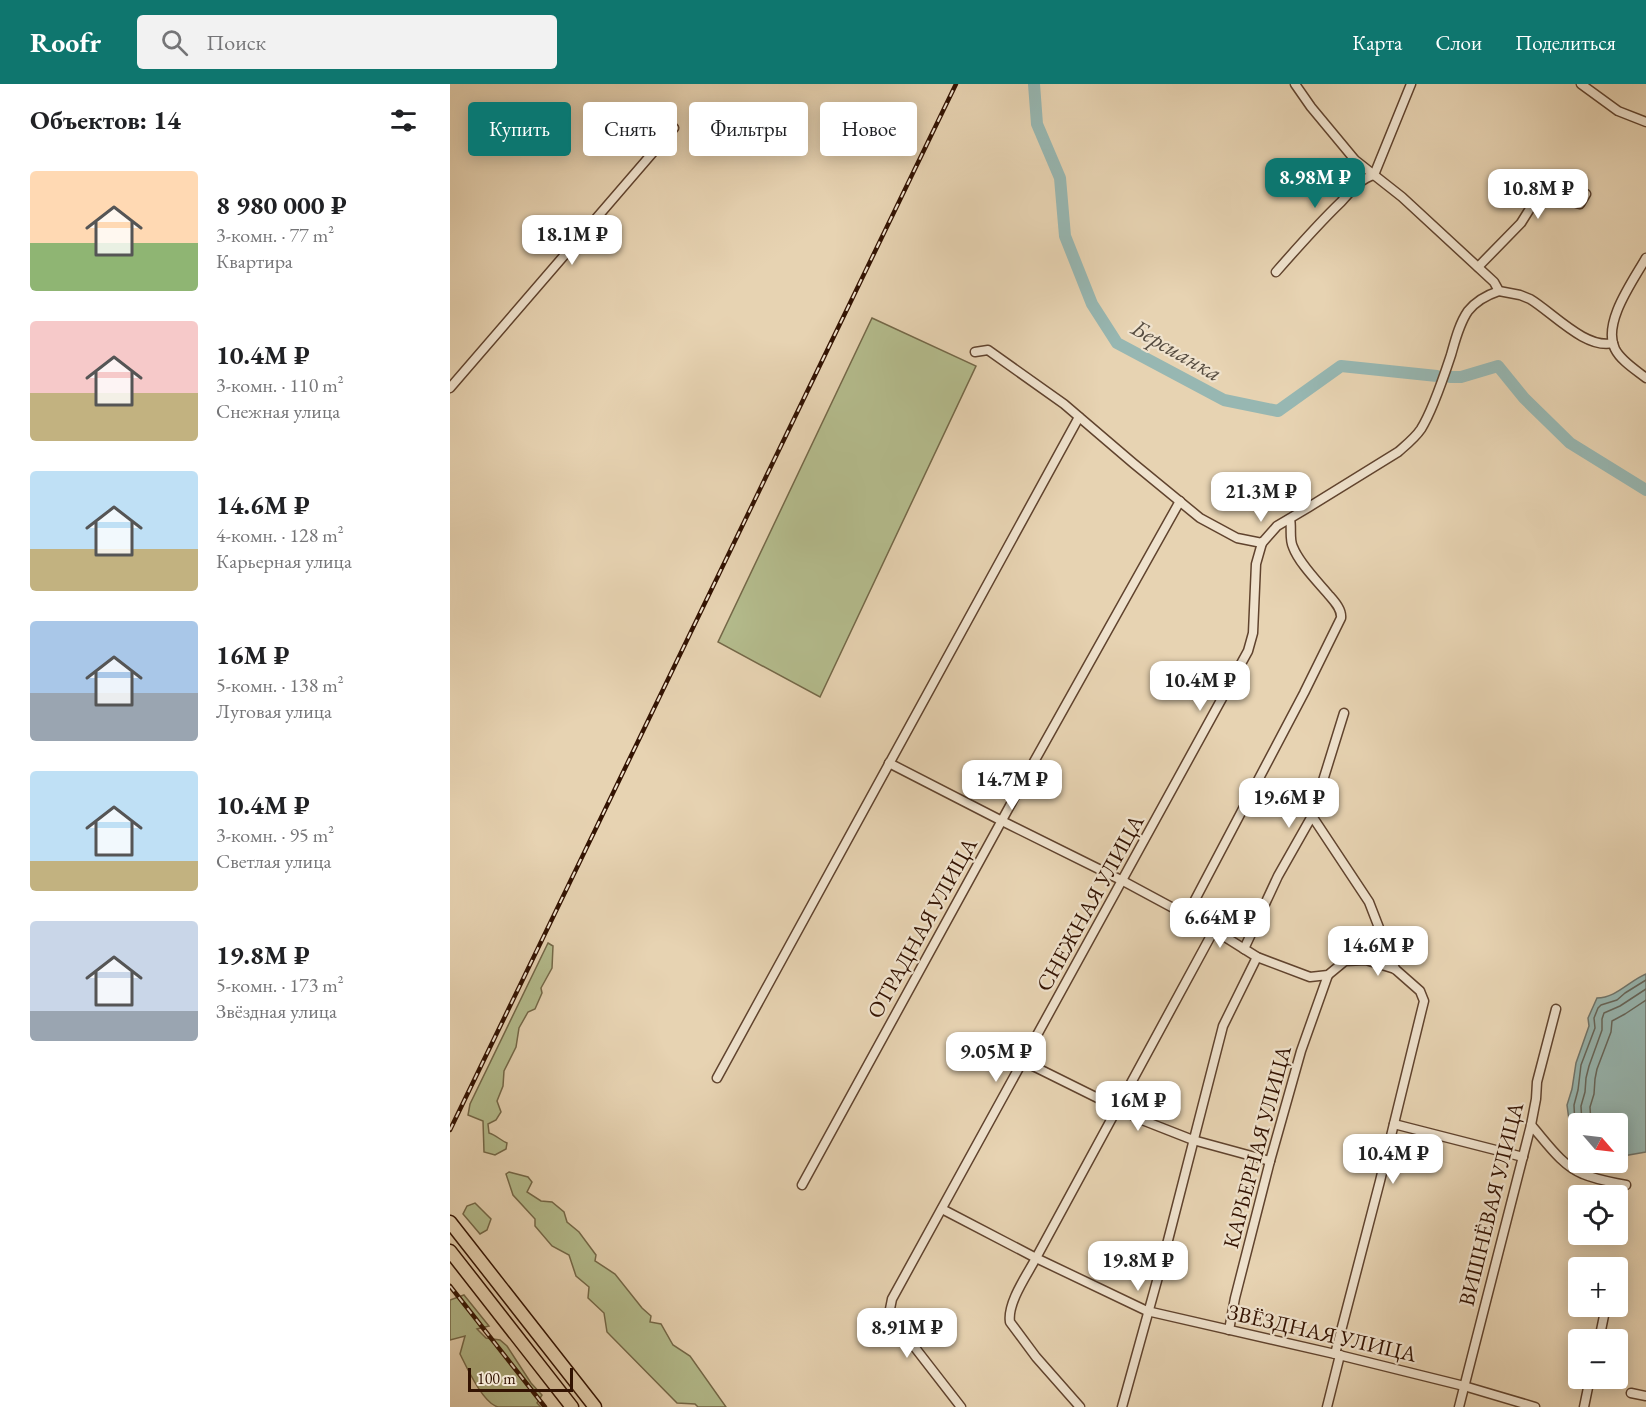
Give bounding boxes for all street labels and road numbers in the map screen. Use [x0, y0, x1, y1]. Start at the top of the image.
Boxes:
street label: СНЕЖНАЯ УЛИЦА [1029, 809, 1151, 997]
street label: ОТРАДНАЯ УЛИЦА [860, 832, 984, 1023]
street label: КАРЬЕРНАЯ УЛИЦА [1216, 1042, 1298, 1252]
street label: ВИШНЁВАЯ УЛИЦА [1452, 1098, 1531, 1309]
street label: ЗВЁЗДНАЯ УЛИЦА [1225, 1297, 1420, 1369]

